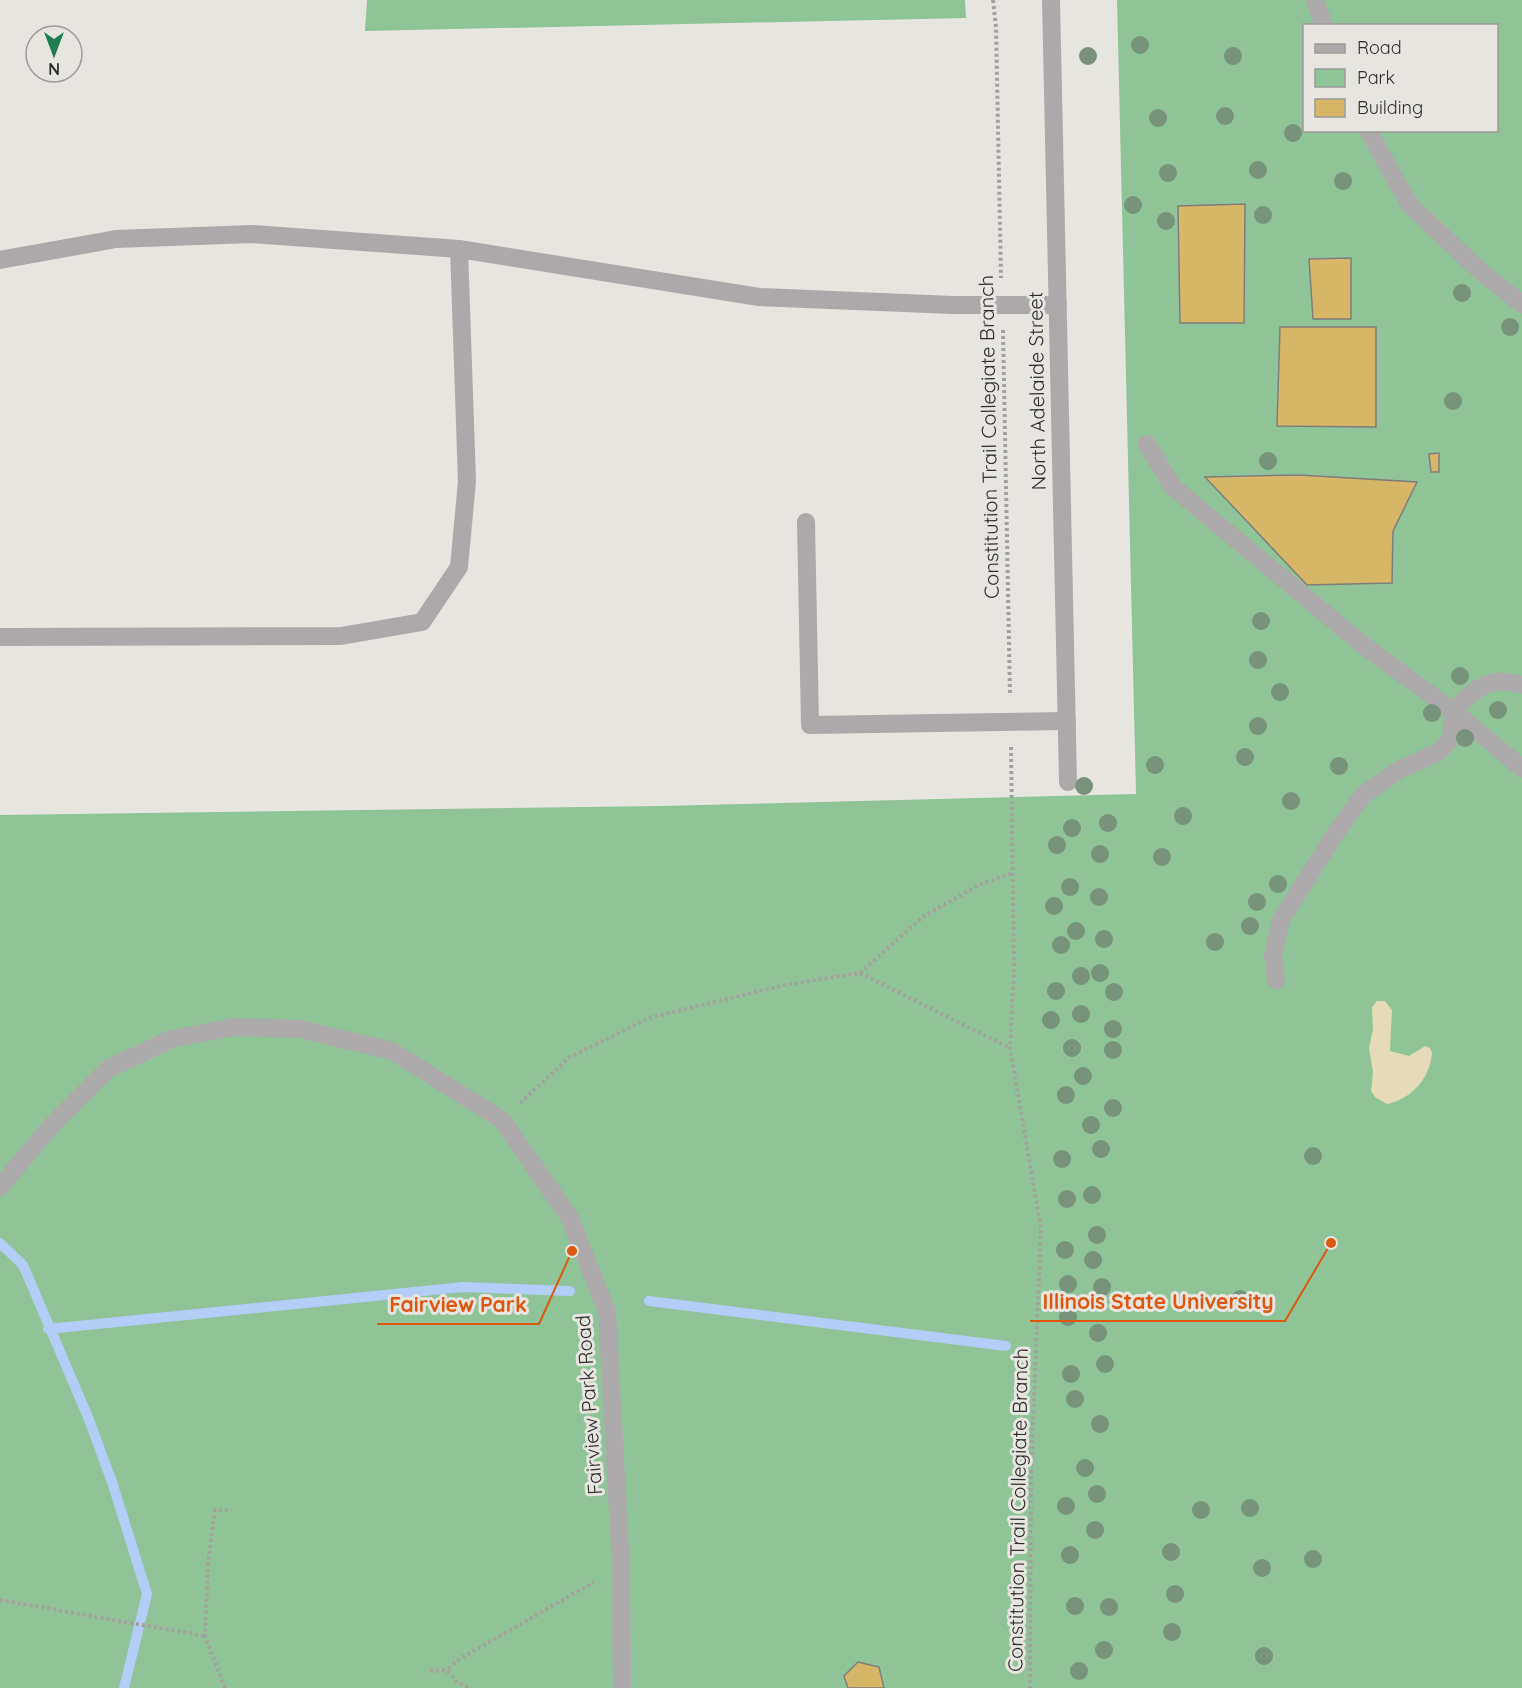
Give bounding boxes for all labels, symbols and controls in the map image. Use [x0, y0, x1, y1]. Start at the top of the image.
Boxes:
north arrow [24, 24, 84, 84]
legend [1303, 24, 1498, 132]
text: Road [1357, 36, 1402, 59]
text: N [48, 59, 60, 79]
text: Park [1357, 66, 1395, 89]
text: Building [1357, 96, 1423, 119]
street label: Constitution Trail Collegiate Branch [973, 275, 1004, 599]
street label: North Adelaide Street [1022, 291, 1051, 491]
callout: Illinois State University [1030, 1282, 1285, 1321]
callout: Fairview Park [377, 1285, 539, 1324]
text: Illinois State University [1042, 1288, 1274, 1314]
text: Fairview Park [389, 1291, 527, 1317]
street label: Fairview Park Road [570, 1314, 607, 1496]
street label: Constitution Trail Collegiate Branch [1002, 1348, 1033, 1672]

